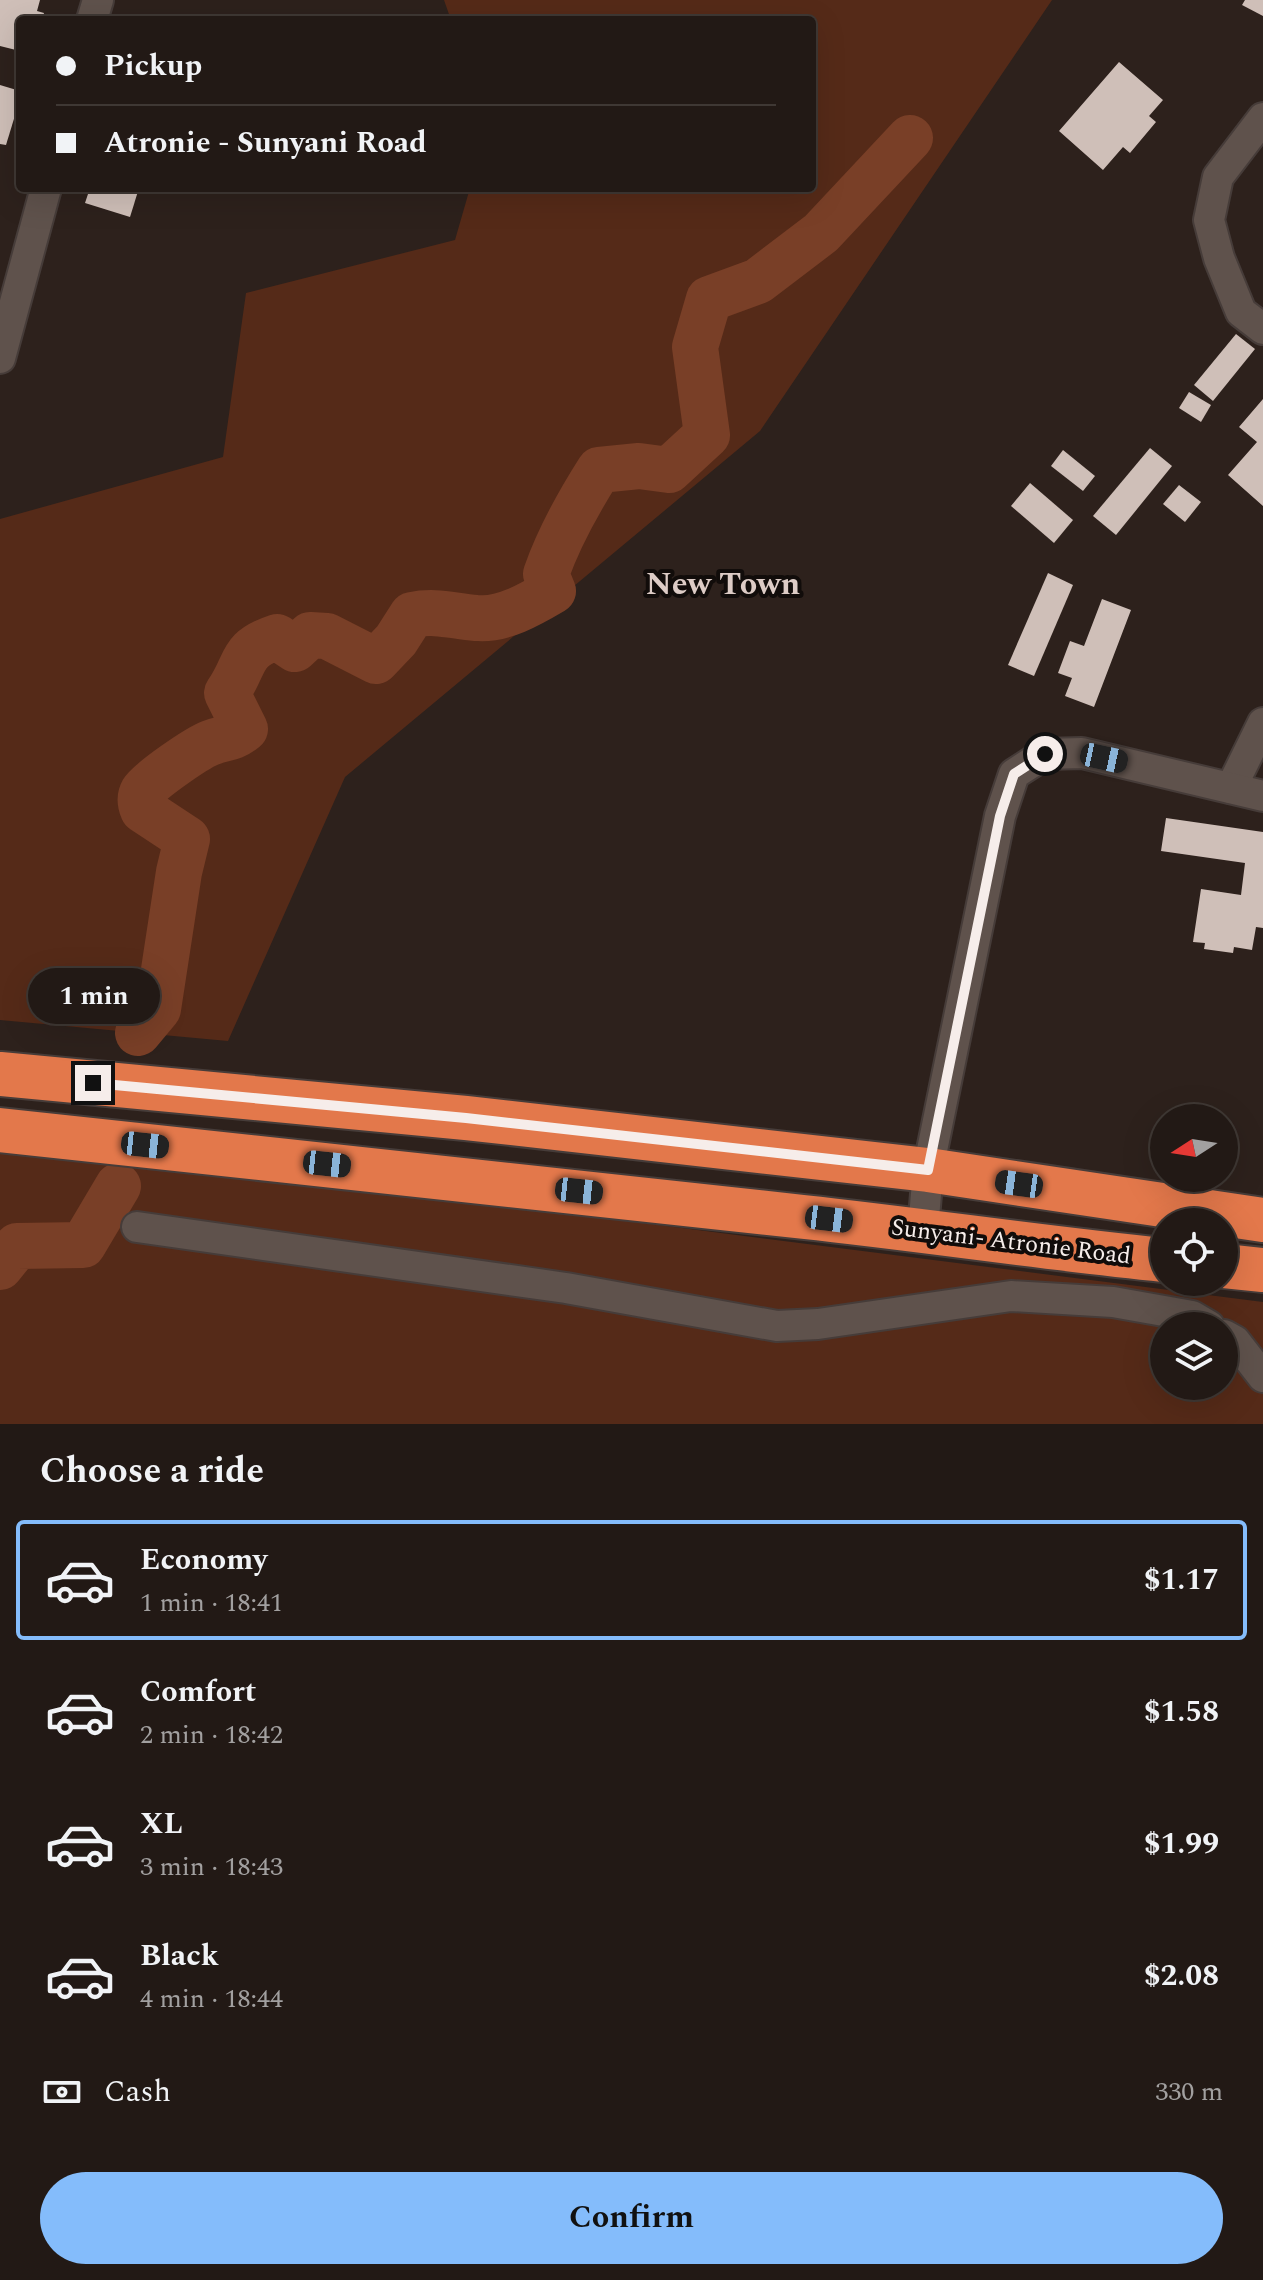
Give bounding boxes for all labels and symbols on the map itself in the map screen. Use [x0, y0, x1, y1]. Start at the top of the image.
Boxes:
district label: New Town [646, 560, 800, 609]
route start [1027, 736, 1063, 772]
car [1078, 741, 1130, 775]
callout: 1 min [27, 967, 159, 1023]
route end [75, 1065, 111, 1101]
north arrow [1150, 1104, 1238, 1192]
car [120, 1131, 170, 1159]
car [302, 1150, 352, 1178]
car [994, 1169, 1044, 1199]
car [554, 1177, 604, 1205]
car [804, 1204, 854, 1234]
street label: Sunyani- Atronie Road [889, 1209, 1133, 1275]

